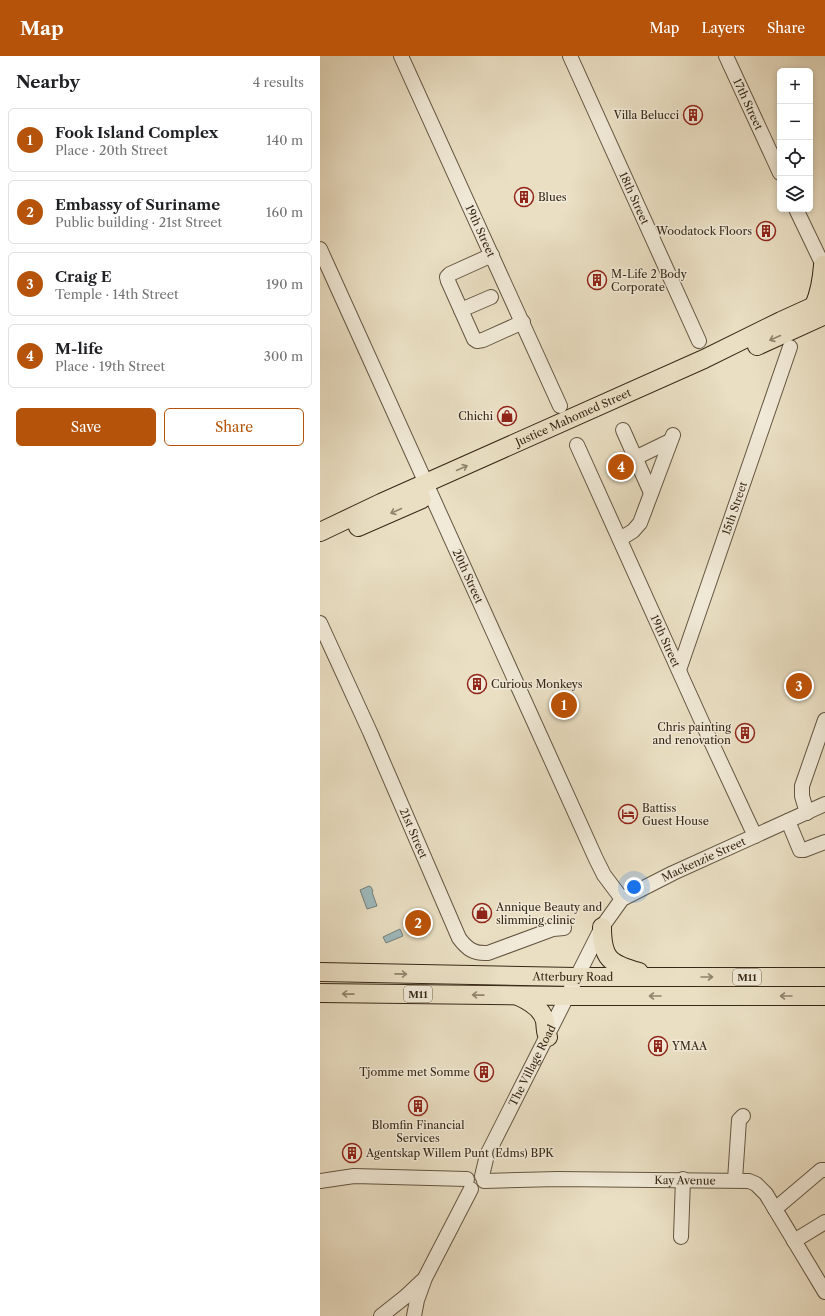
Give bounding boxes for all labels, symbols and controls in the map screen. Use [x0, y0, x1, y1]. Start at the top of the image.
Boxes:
text: Map [20, 17, 64, 40]
text: Map [649, 19, 679, 37]
text: Layers [701, 19, 745, 37]
text: Share [767, 19, 805, 37]
map controls [777, 68, 813, 212]
button: + [777, 68, 813, 104]
text: Nearby [16, 72, 80, 92]
text: 4 results [253, 74, 304, 90]
street label: 17th Street [730, 76, 766, 132]
building icon: Villa Belucci [682, 104, 704, 126]
button: − [777, 104, 813, 140]
place label: Villa Belucci [613, 108, 680, 122]
text: Fook Island Complex [55, 123, 218, 142]
text: 1 [27, 132, 33, 148]
text: 140 m [266, 132, 303, 148]
button: locate [777, 140, 813, 176]
text: Place · 20th Street [55, 142, 168, 158]
street label: 18th Street [616, 170, 652, 227]
button: layers [777, 176, 813, 212]
building icon: Blues [513, 186, 535, 208]
place label: Blues [538, 190, 567, 204]
text: Embassy of Suriname [55, 195, 220, 214]
street label: 19th Street [462, 202, 498, 259]
text: 2 [26, 204, 34, 220]
text: 160 m [266, 204, 303, 220]
text: Public building · 21st Street [55, 214, 222, 230]
building icon: Woodatock Floors [755, 220, 777, 242]
place label: Woodatock Floors [655, 224, 752, 238]
text: Craig E [55, 267, 112, 286]
place label: M-Life 2 Body Corporate [611, 267, 688, 294]
building icon: M-Life 2 Body Corporate [586, 269, 608, 291]
text: 3 [26, 276, 34, 292]
text: 190 m [266, 276, 303, 292]
text: Temple · 14th Street [55, 286, 179, 302]
one-way arrow [770, 335, 782, 342]
text: M-life [55, 339, 103, 358]
text: 4 [26, 348, 34, 364]
text: 300 m [264, 348, 303, 364]
text: Place · 19th Street [55, 358, 165, 374]
street label: Justice Mahomed Street [511, 385, 633, 450]
shop icon: Chichi [496, 405, 518, 427]
button: Save [16, 408, 156, 446]
button: Share [164, 408, 304, 446]
place label: Chichi [458, 409, 494, 423]
pin: 4 [608, 452, 634, 482]
one-way arrow [456, 464, 468, 471]
street label: 15th Street [719, 480, 750, 537]
one-way arrow [390, 508, 402, 515]
street label: 20th Street [450, 547, 486, 606]
street label: 19th Street [648, 613, 683, 669]
pin: 3 [786, 671, 812, 701]
building icon: Curious Monkeys [466, 673, 488, 695]
place label: Curious Monkeys [491, 677, 583, 691]
pin: 1 [551, 690, 577, 720]
place label: Chris painting and renovation [652, 720, 731, 747]
building icon: Chris painting and renovation [734, 722, 756, 744]
place label: Battiss Guest House [642, 801, 709, 828]
hotel icon: Battiss Guest House [617, 803, 639, 825]
street label: 21st Street [397, 806, 431, 861]
street label: Mackenzie Street [659, 834, 748, 885]
your location [624, 877, 644, 897]
place label: Annique Beauty and slimming clinic [495, 900, 602, 927]
shop icon: Annique Beauty and slimming clinic [471, 902, 493, 924]
pin: 2 [405, 908, 431, 938]
street label: Atterbury Road [532, 969, 614, 984]
road number: M11 [733, 969, 761, 985]
one-way arrow [394, 970, 407, 978]
one-way arrow [700, 973, 713, 981]
road number: M11 [404, 986, 432, 1002]
one-way arrow [342, 990, 355, 997]
one-way arrow [472, 991, 485, 999]
one-way arrow [649, 992, 662, 1000]
one-way arrow [780, 992, 793, 1000]
street label: The Village Road [506, 1022, 559, 1109]
building icon: YMAA [647, 1035, 669, 1057]
place label: YMAA [671, 1039, 708, 1053]
building icon: Tjomme met Somme [473, 1061, 495, 1083]
place label: Tjomme met Somme [359, 1065, 470, 1079]
building icon: Blomfin Financial Services [407, 1095, 429, 1117]
place label: Blomfin Financial Services [372, 1118, 465, 1145]
building icon: Agentskap Willem Punt (Edms) BPK [341, 1142, 363, 1164]
place label: Agentskap Willem Punt (Edms) BPK [365, 1146, 554, 1160]
street label: Kay Avenue [654, 1173, 716, 1188]

